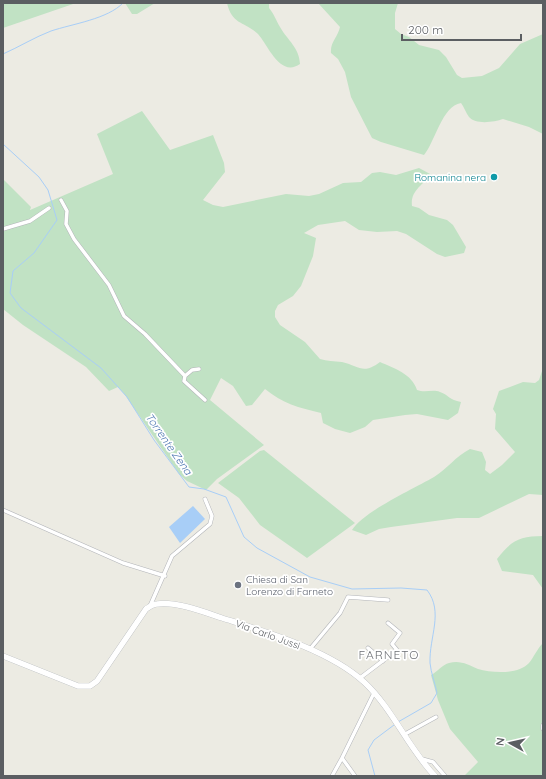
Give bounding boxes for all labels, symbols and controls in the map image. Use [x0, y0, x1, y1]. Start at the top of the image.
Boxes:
scale bar [402, 16, 521, 42]
text: 200 m [408, 22, 443, 37]
place label: Romanina nera [414, 171, 486, 184]
marker: Romanina nera [489, 172, 499, 182]
water label: Torrente Zena [143, 411, 196, 479]
place label: Chiesa di San Lorenzo di Farneto [246, 573, 333, 598]
marker: Chiesa di San Lorenzo di Farneto [233, 580, 243, 590]
street label: Via Carlo Jussi [234, 617, 302, 652]
district label: FARNETO [359, 647, 419, 662]
north arrow [490, 723, 530, 763]
text: N [493, 737, 508, 747]

